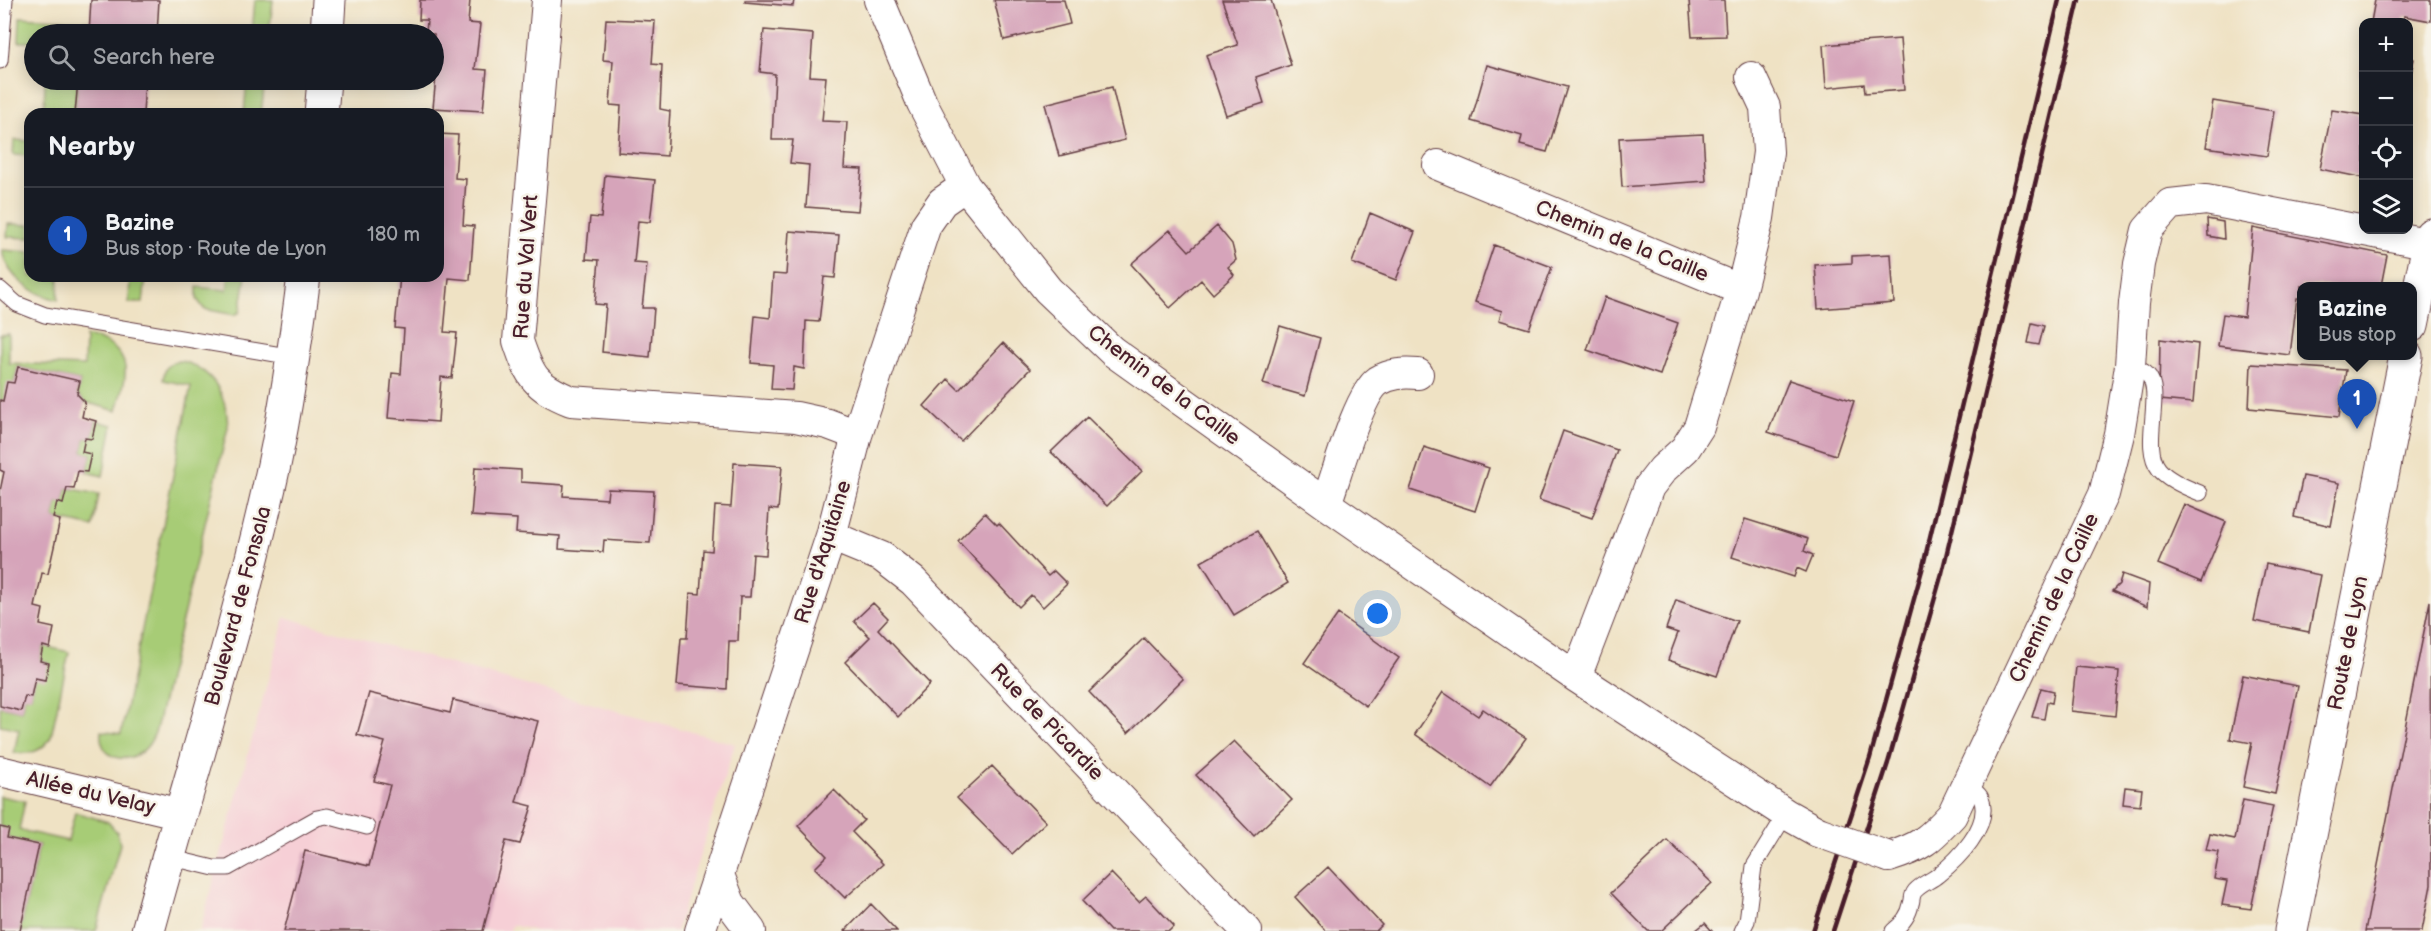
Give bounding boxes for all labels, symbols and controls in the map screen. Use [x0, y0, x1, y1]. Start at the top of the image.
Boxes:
map controls [2359, 18, 2413, 234]
button: + [2359, 18, 2413, 72]
search box [24, 24, 444, 90]
icon: search [45, 41, 78, 74]
text: Search here [93, 44, 215, 71]
button: − [2359, 72, 2413, 126]
button: locate [2359, 126, 2413, 180]
text: Nearby [48, 132, 135, 163]
button: layers [2359, 180, 2413, 234]
street label: Rue du Val Vert [508, 193, 544, 340]
street label: Chemin de la Caille [1532, 195, 1712, 287]
text: Bazine [105, 210, 174, 237]
text: 1 [63, 223, 72, 247]
text: 180 m [367, 223, 420, 247]
text: Bus stop · Route de Lyon [105, 237, 326, 261]
popup [2297, 282, 2417, 360]
text: Bazine [2318, 296, 2387, 323]
street label: Chemin de la Caille [1083, 320, 1245, 450]
text: Bus stop [2318, 323, 2396, 347]
pin: 1 [2338, 380, 2376, 429]
street label: Rue d'Aquitaine [789, 477, 857, 627]
street label: Boulevard de Fonsala [199, 503, 277, 709]
street label: Chemin de la Caille [2004, 509, 2104, 687]
street label: Route de Lyon [2323, 574, 2373, 712]
your location [1363, 599, 1392, 628]
street label: Rue de Picardie [985, 658, 1109, 786]
street label: Allée du Velay [24, 766, 158, 820]

